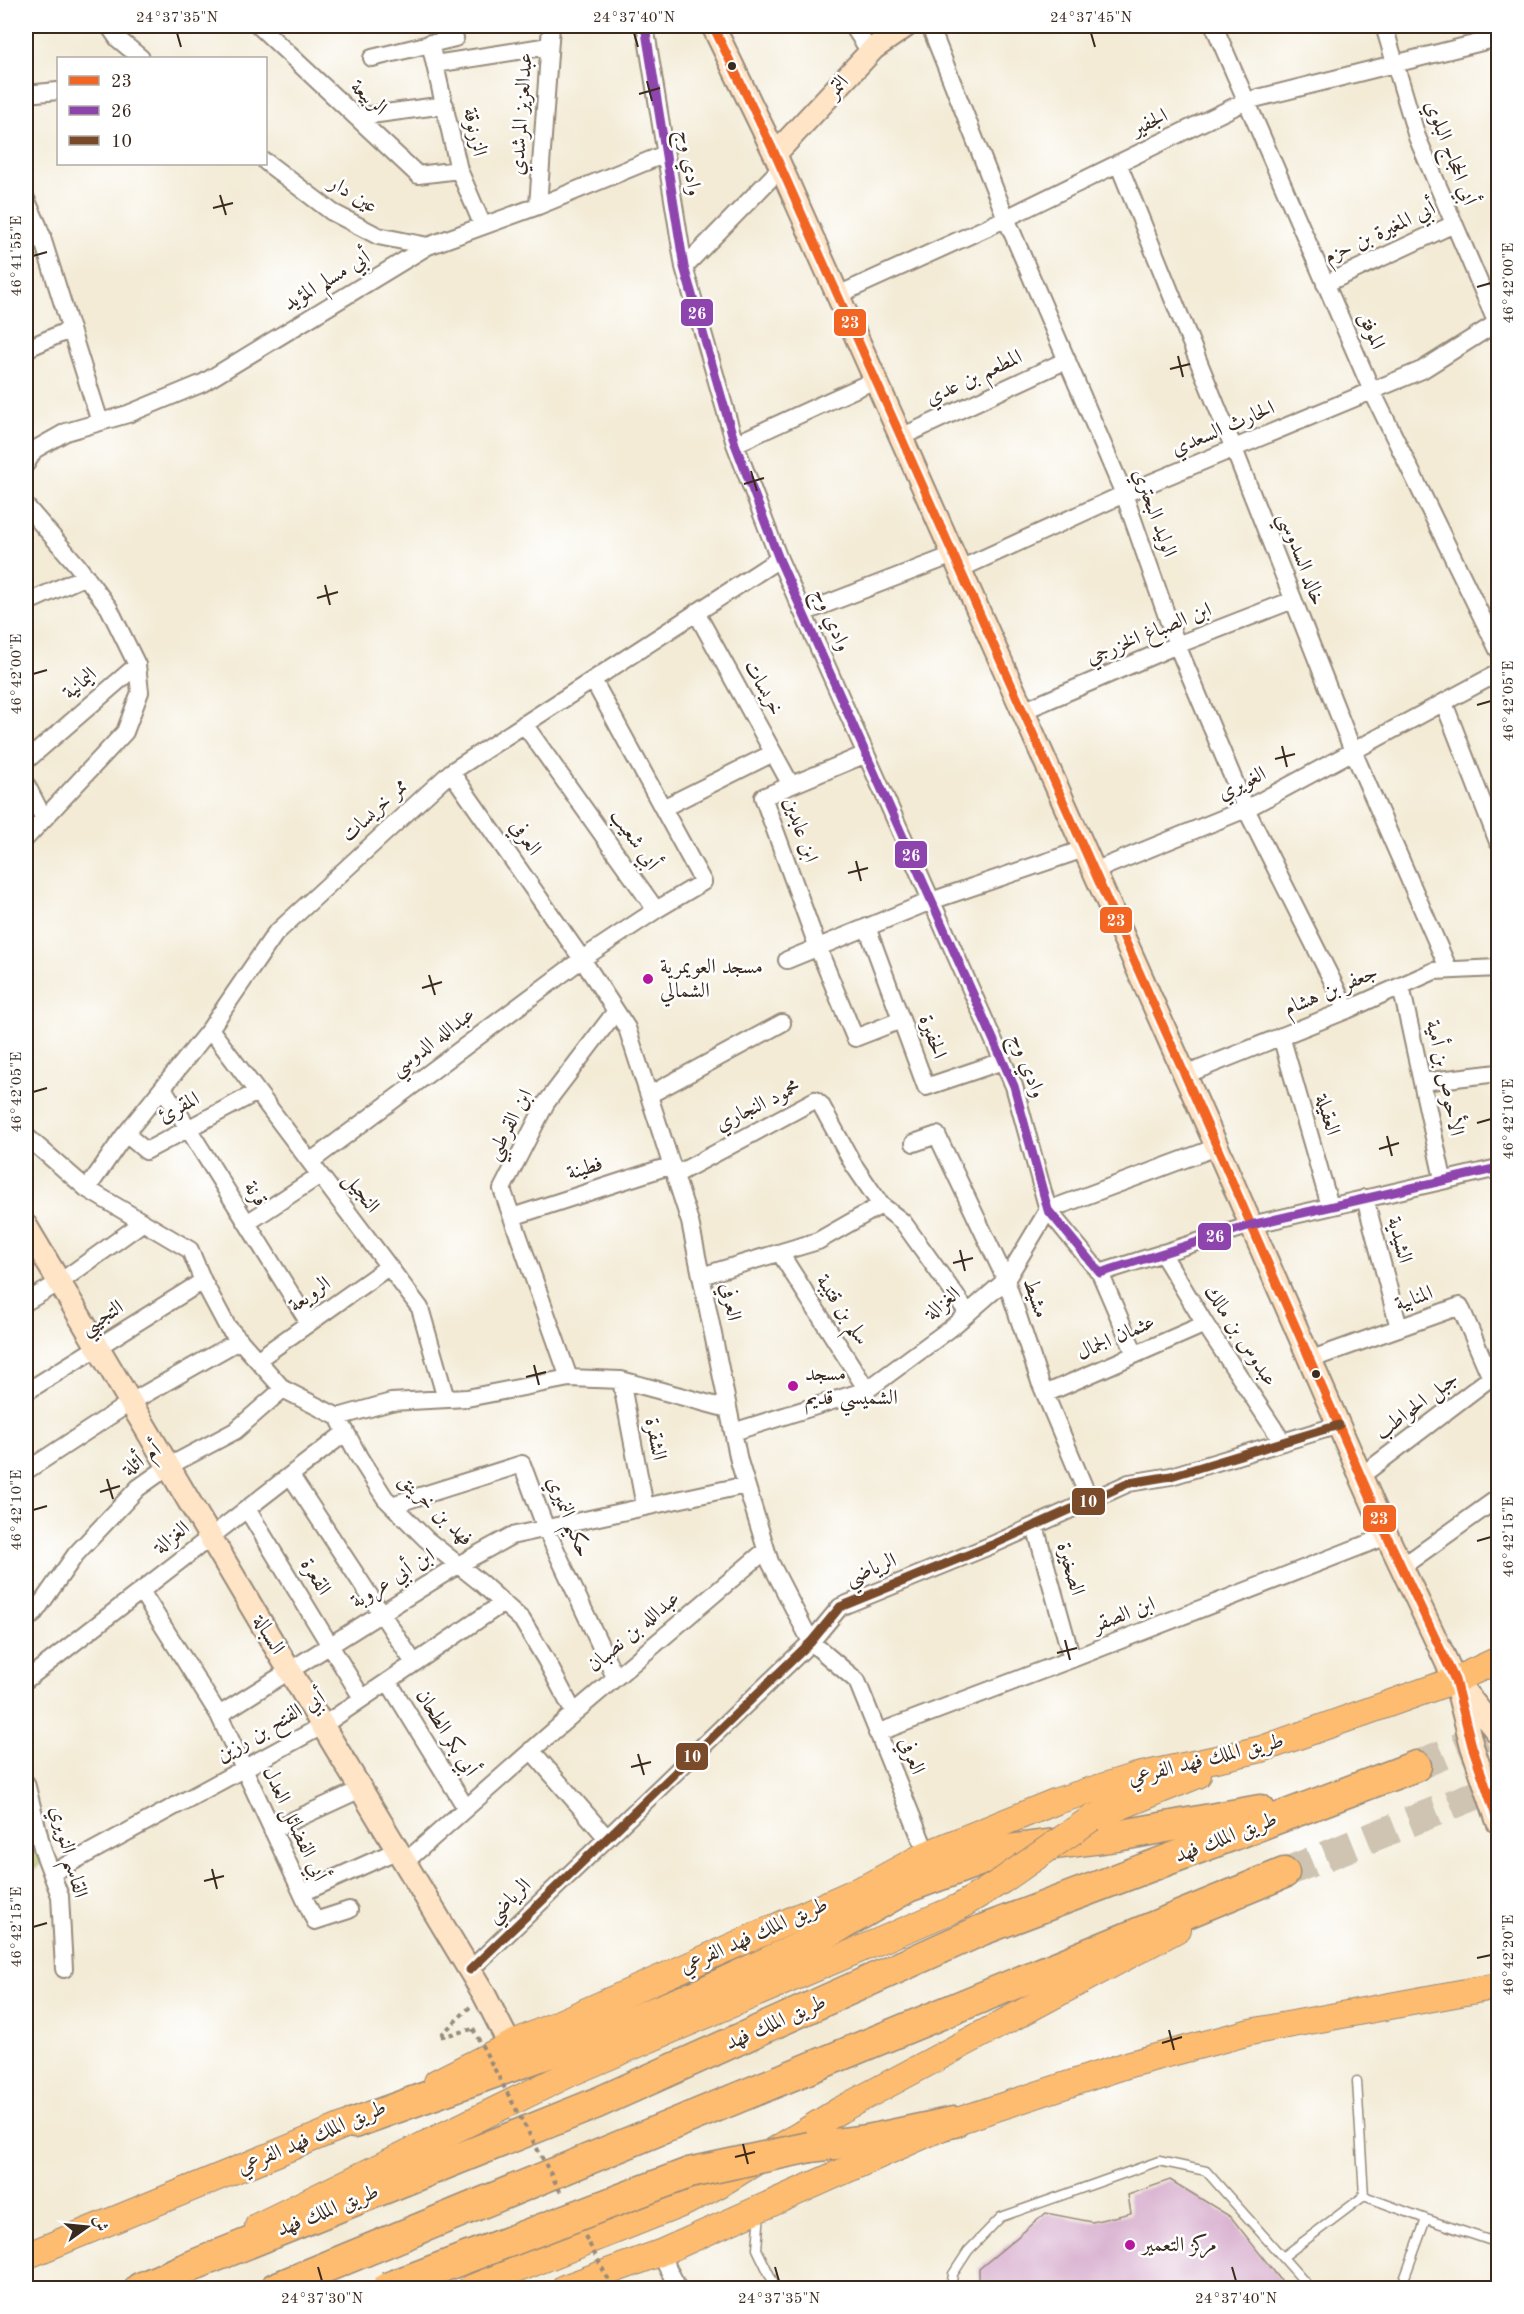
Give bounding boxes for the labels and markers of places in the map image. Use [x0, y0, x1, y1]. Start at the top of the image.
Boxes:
unlabelled marker [726, 60, 738, 72]
place label: مسجد العويمرية الشمالي [660, 957, 763, 1007]
marker: مسجد العويمرية الشمالي [641, 972, 655, 986]
place label: مسجد الشميسي قديم [805, 1364, 898, 1417]
unlabelled marker [1310, 1368, 1322, 1380]
marker: مسجد الشميسي قديم [786, 1379, 800, 1393]
place label: مركز التعمير [1140, 2233, 1217, 2259]
marker: مركز التعمير [1123, 2238, 1137, 2252]

